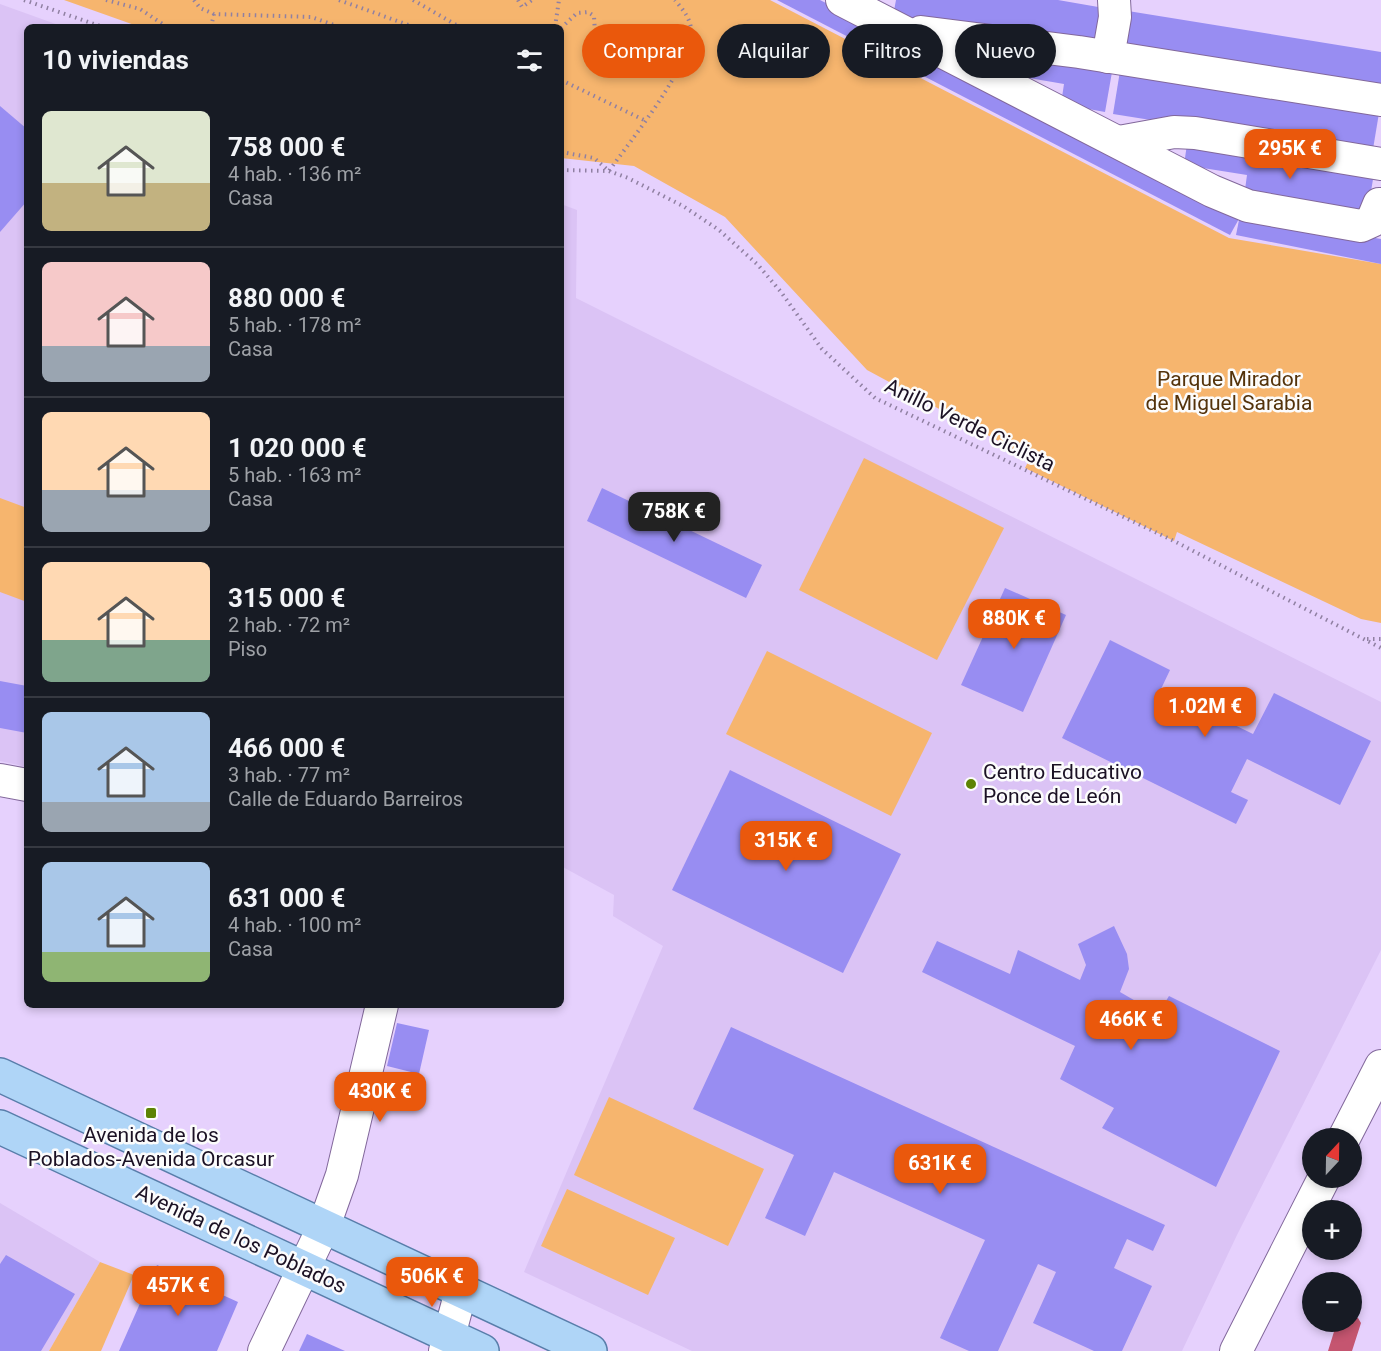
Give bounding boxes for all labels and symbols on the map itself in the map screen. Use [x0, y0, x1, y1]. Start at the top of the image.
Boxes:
pin: 295K € [1241, 129, 1339, 180]
park label: Parque Mirador de Miguel Sarabia [1146, 367, 1312, 415]
street label: Anillo Verde Ciclista [881, 373, 1059, 477]
pin: 758K € [625, 492, 723, 543]
pin: 880K € [965, 599, 1063, 650]
pin: 1.02M € [1150, 687, 1260, 738]
place label: Centro Educativo Ponce de León [983, 760, 1142, 808]
marker: Centro Educativo Ponce de León [964, 777, 978, 791]
pin: 315K € [737, 821, 835, 872]
pin: 466K € [1082, 1000, 1180, 1051]
pin: 430K € [331, 1072, 429, 1123]
marker: Avenida de los Poblados-Avenida Orcasur [144, 1106, 158, 1120]
place label: Avenida de los Poblados-Avenida Orcasur [28, 1123, 274, 1171]
north arrow [1302, 1128, 1362, 1188]
pin: 631K € [891, 1144, 989, 1195]
street label: Avenida de los Poblados [132, 1180, 350, 1298]
pin: 506K € [383, 1257, 481, 1308]
pin: 457K € [129, 1266, 227, 1317]

